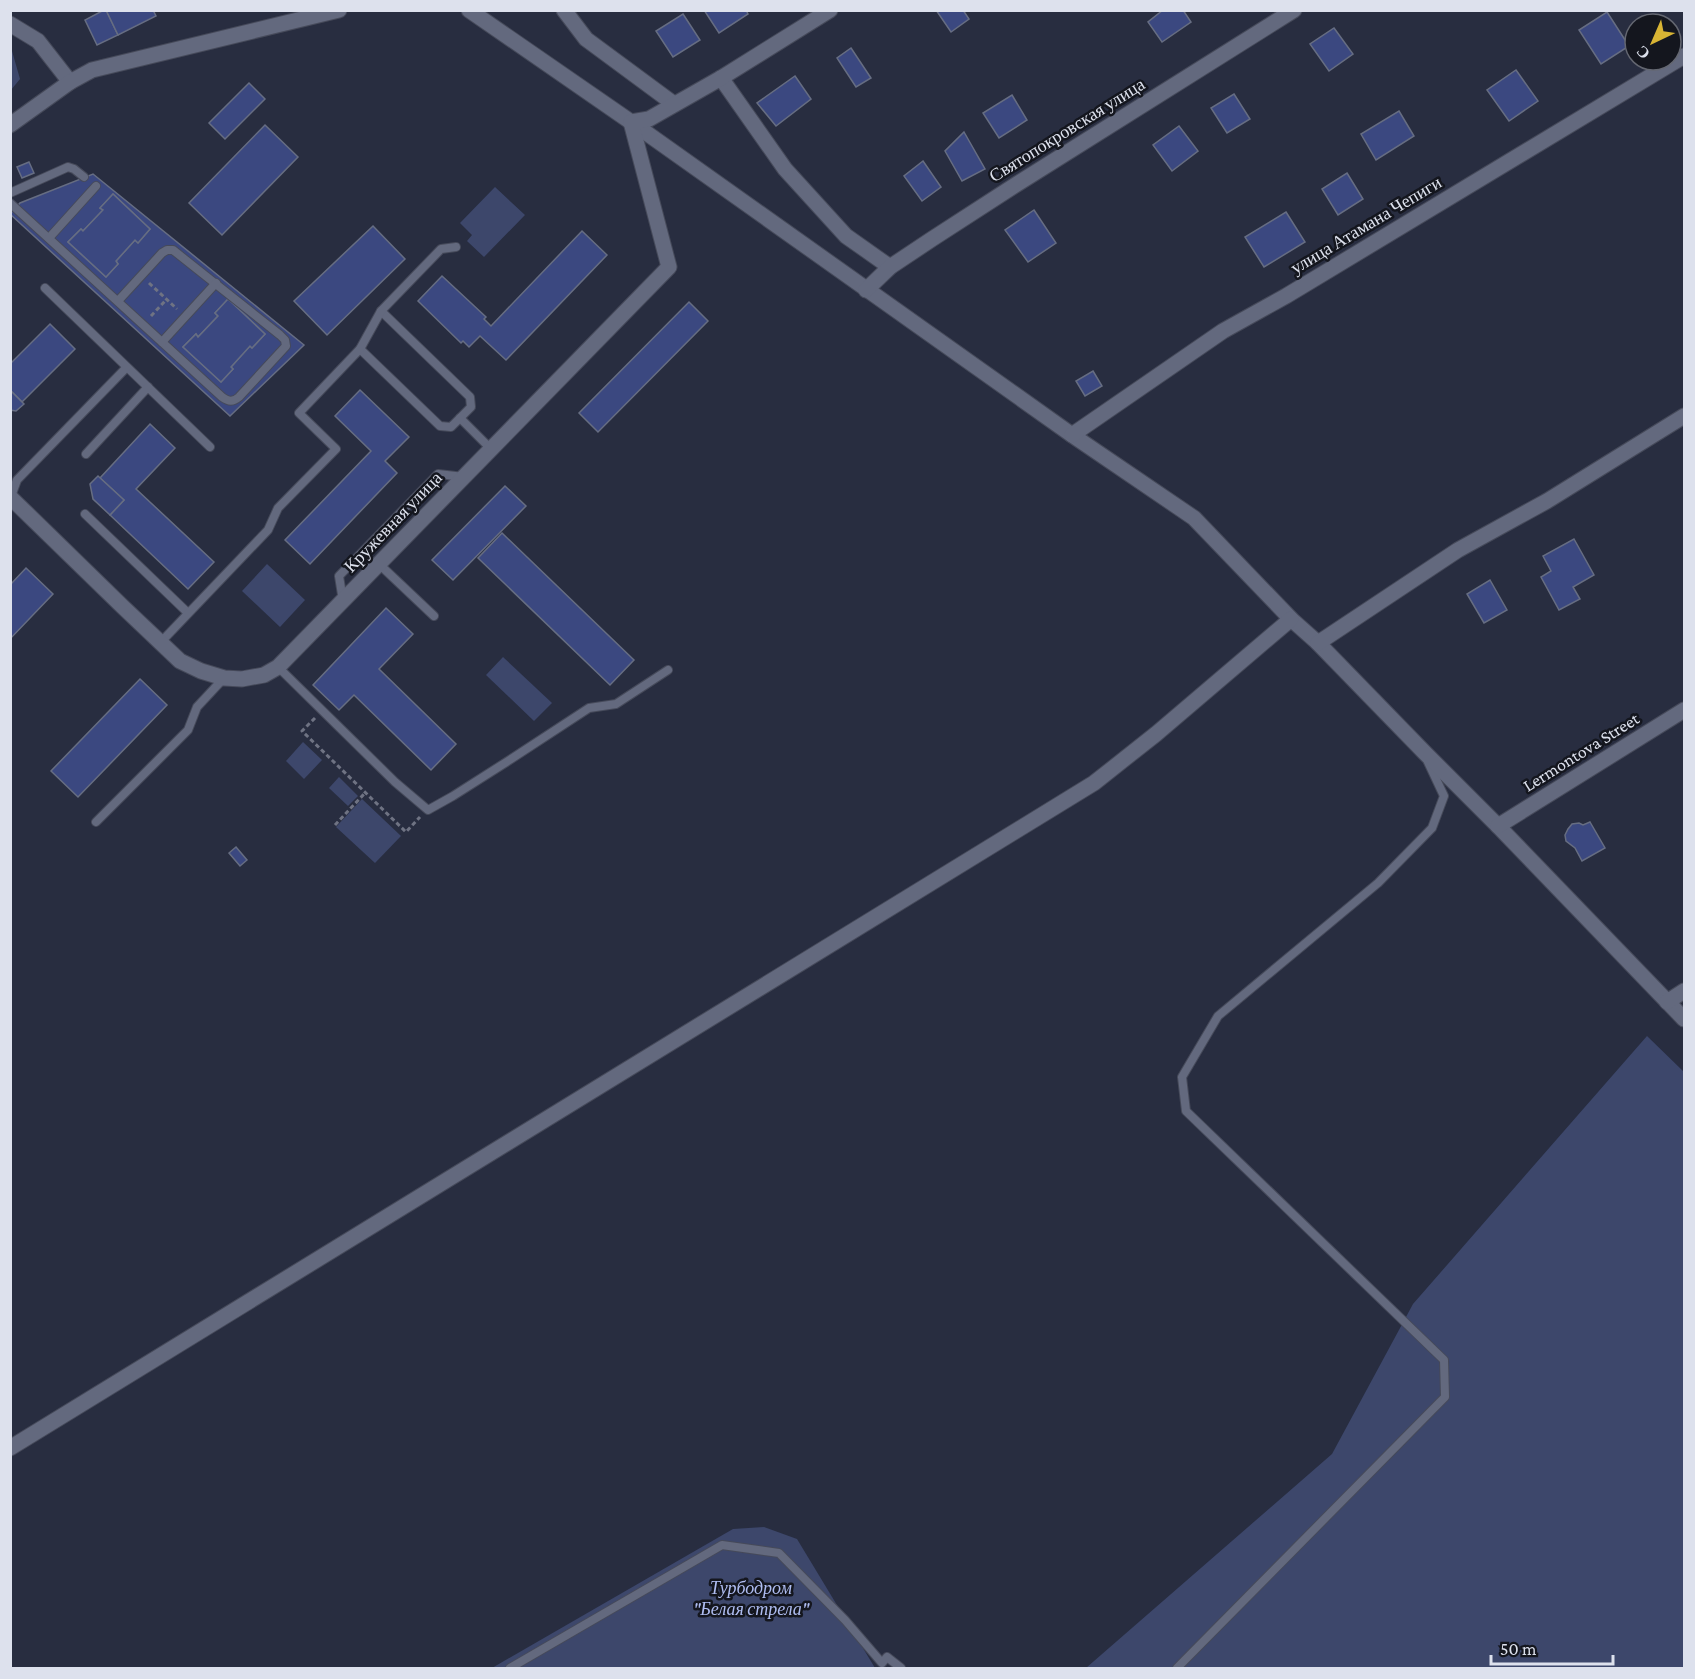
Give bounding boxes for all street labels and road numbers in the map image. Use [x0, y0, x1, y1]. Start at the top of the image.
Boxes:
street label: Святопокровская улица [986, 74, 1148, 186]
street label: улица Атамана Чепиги [1287, 172, 1445, 278]
street label: Кружевная улица [340, 468, 446, 576]
street label: Lermontova Street [1519, 708, 1644, 796]

